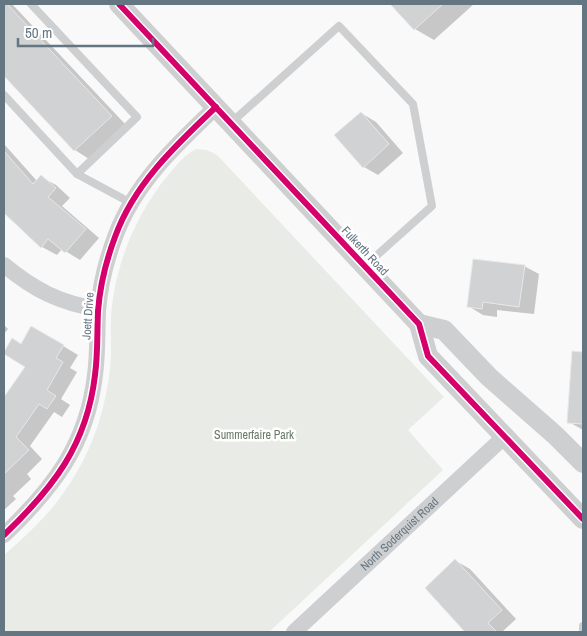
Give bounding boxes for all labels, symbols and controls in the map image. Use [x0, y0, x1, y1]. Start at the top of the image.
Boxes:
scale bar [18, 15, 152, 47]
text: 50 m [25, 22, 52, 43]
street label: Fulkerth Road [338, 223, 392, 279]
street label: Joett Drive [78, 292, 98, 340]
park label: Summerfaire Park [214, 427, 294, 443]
street label: North Soderquist Road [357, 494, 442, 574]

